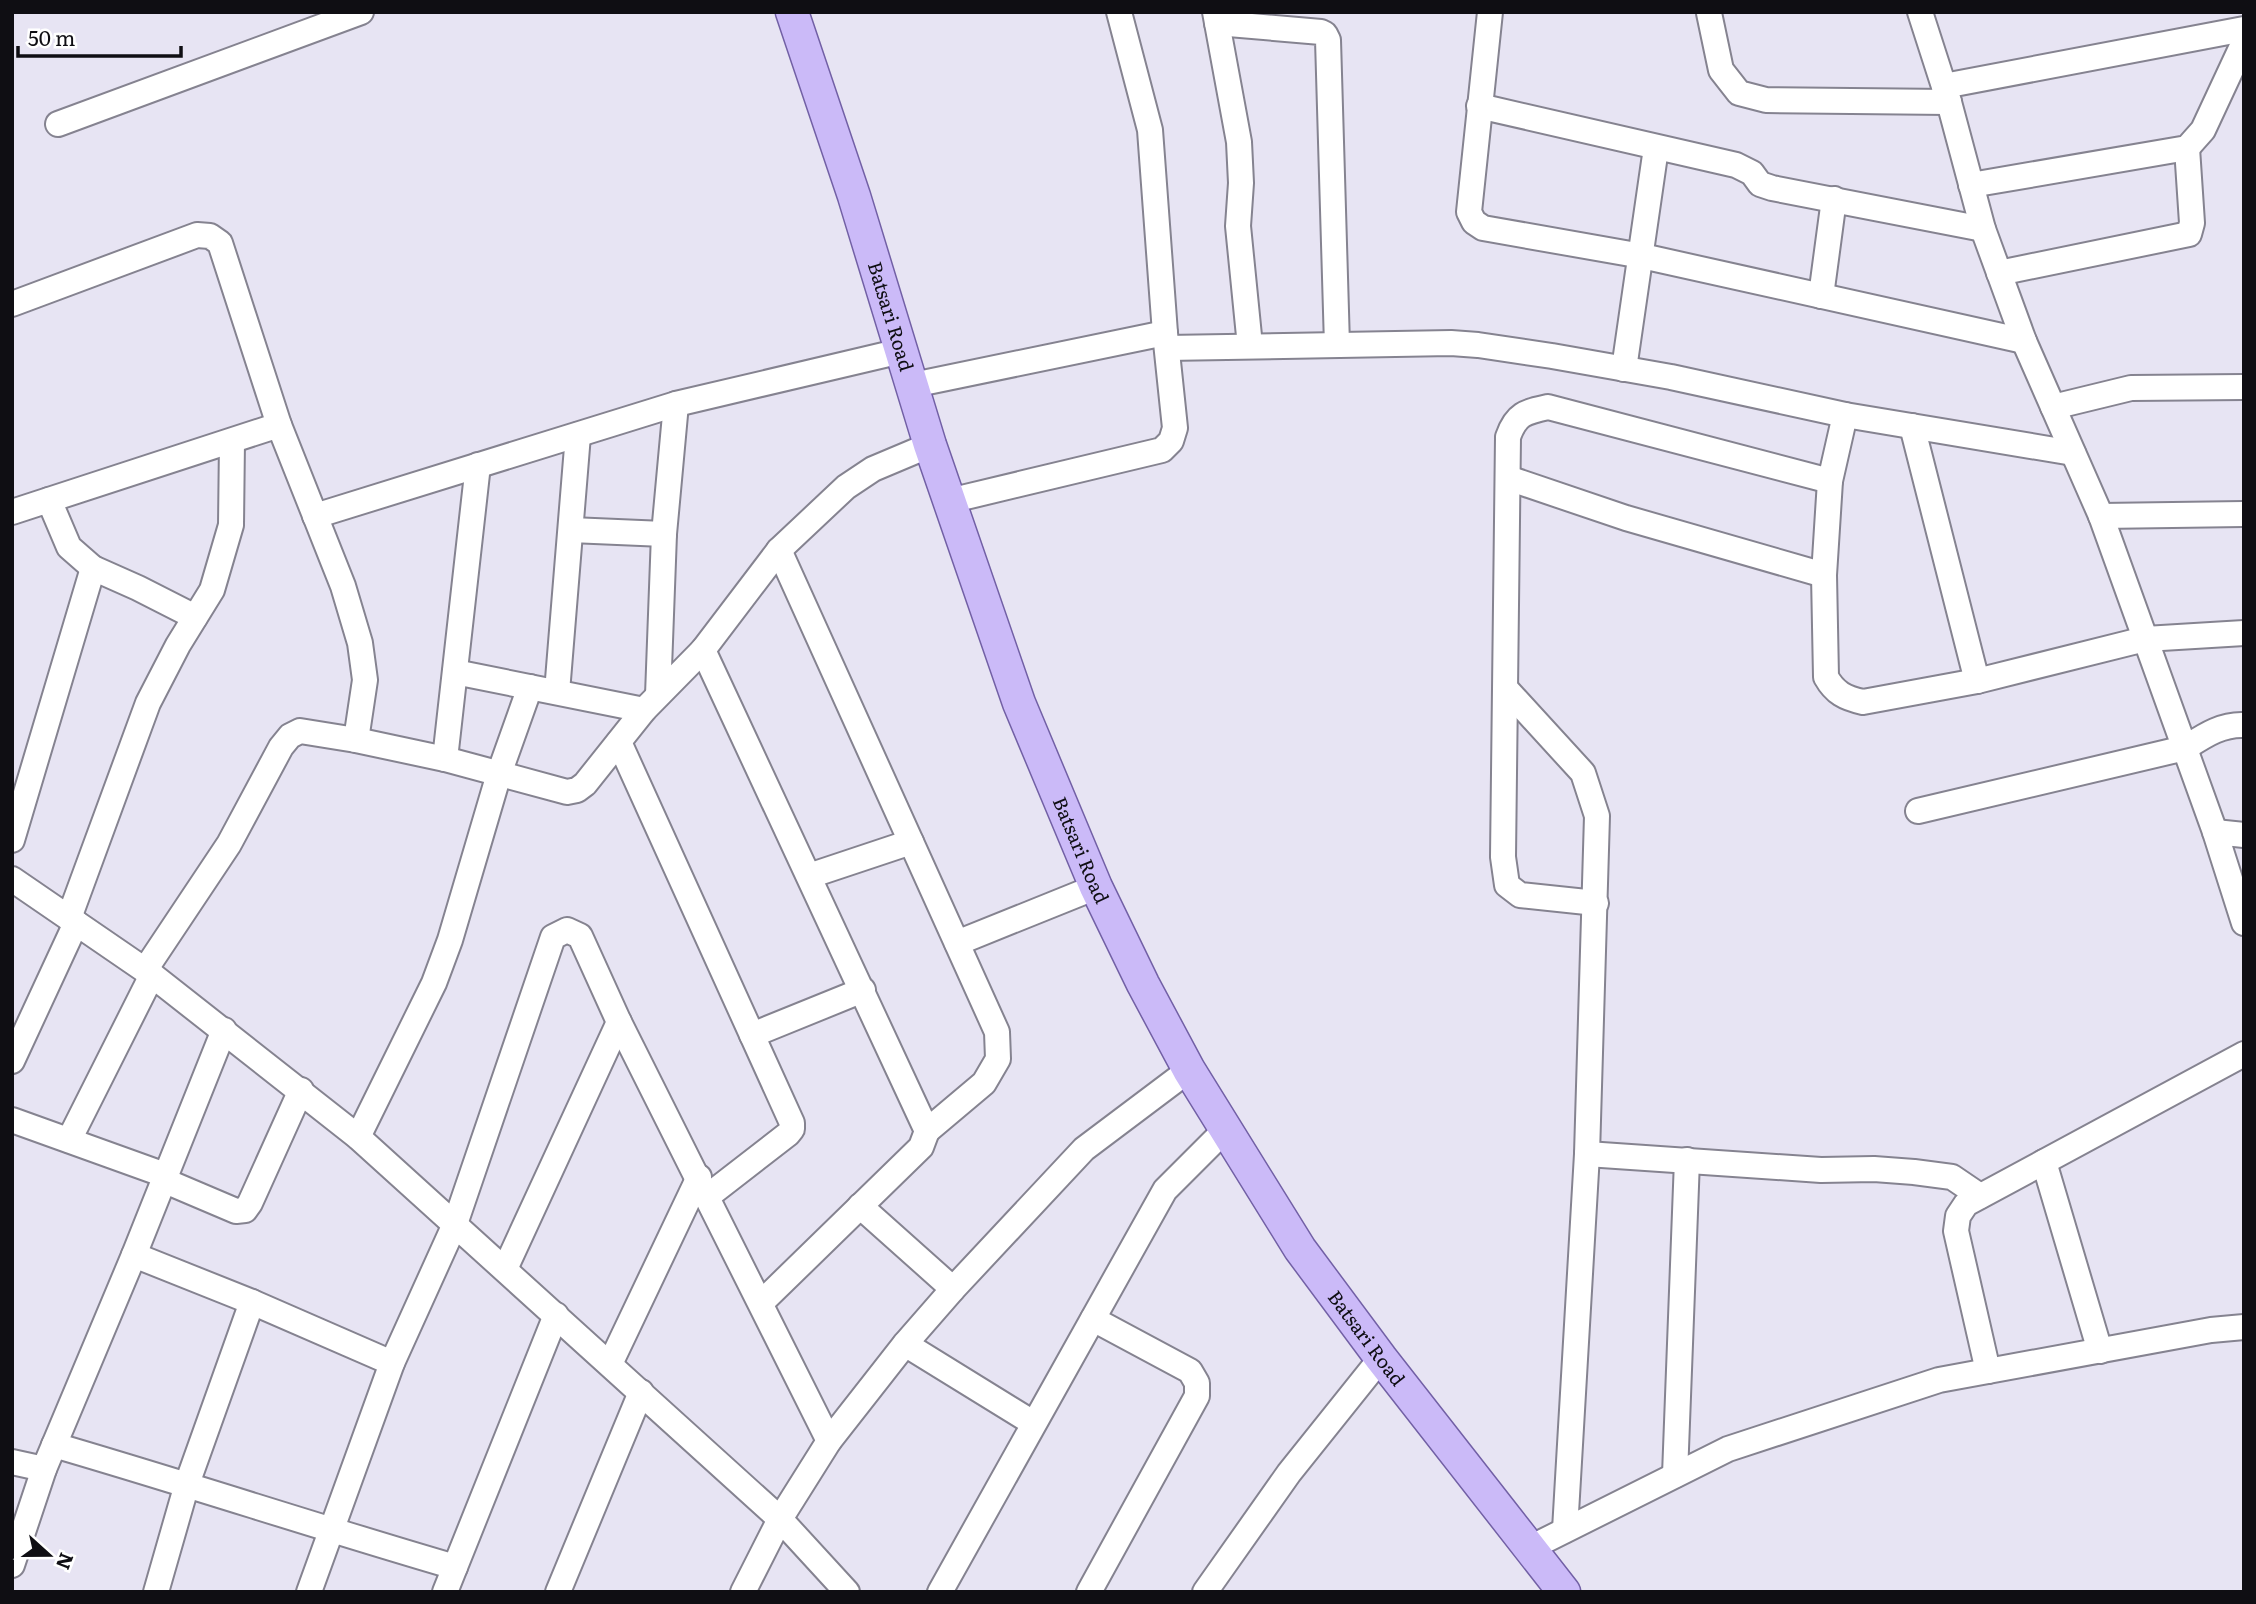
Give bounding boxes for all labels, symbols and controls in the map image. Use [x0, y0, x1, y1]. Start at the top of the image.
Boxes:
scale bar [18, 14, 180, 58]
text: 50 m [28, 21, 75, 52]
street label: Batsari Road [862, 258, 922, 375]
street label: Batsari Road [1047, 792, 1117, 908]
street label: Batsari Road [1322, 1284, 1413, 1392]
north arrow [14, 1520, 84, 1590]
text: N [50, 1549, 82, 1574]

